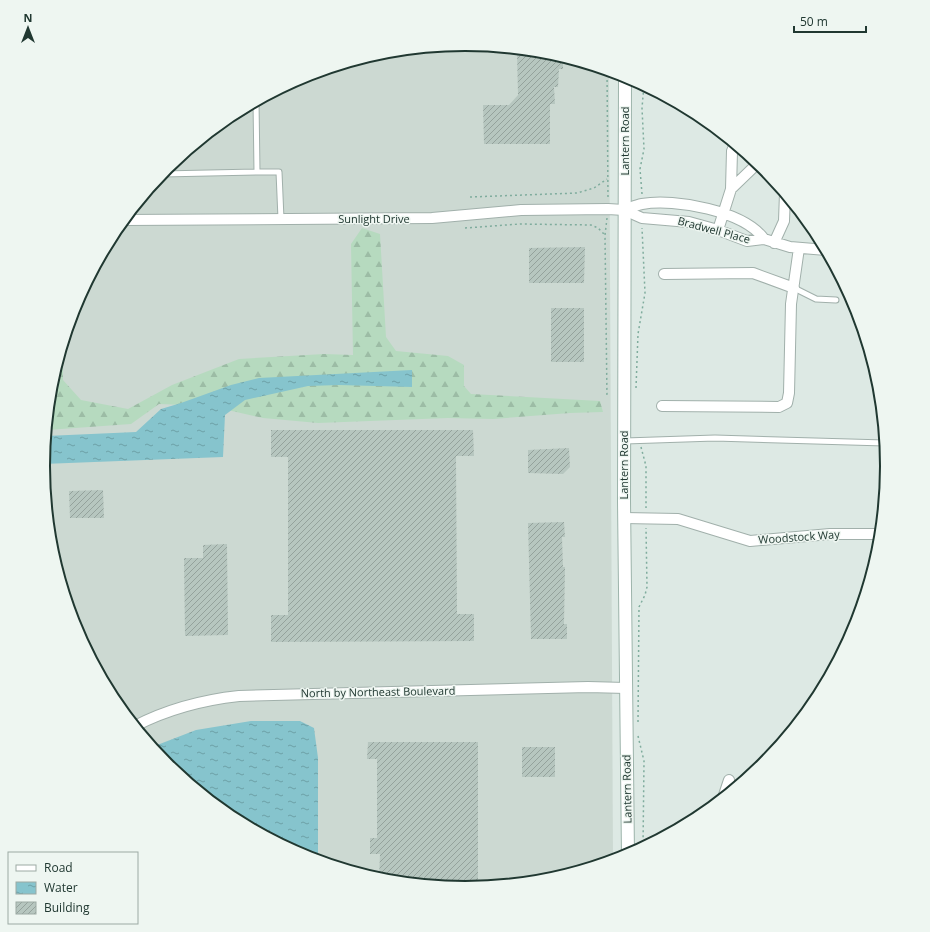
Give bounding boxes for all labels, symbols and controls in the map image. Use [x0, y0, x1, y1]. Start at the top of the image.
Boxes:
north arrow [8, 8, 48, 48]
scale bar [794, 8, 866, 34]
text: N [24, 10, 32, 25]
text: 50 m [800, 13, 828, 30]
street label: Lantern Road [617, 106, 632, 176]
street label: Sunlight Drive [338, 211, 410, 226]
street label: Bradwell Place [676, 213, 752, 246]
street label: Lantern Road [616, 430, 631, 500]
street label: Woodstock Way [758, 526, 841, 547]
street label: North by Northeast Boulevard [301, 683, 455, 700]
street label: Lantern Road [618, 754, 635, 824]
legend [8, 852, 138, 924]
text: Road [44, 859, 73, 876]
text: Water [44, 879, 78, 896]
text: Building [44, 899, 90, 916]

